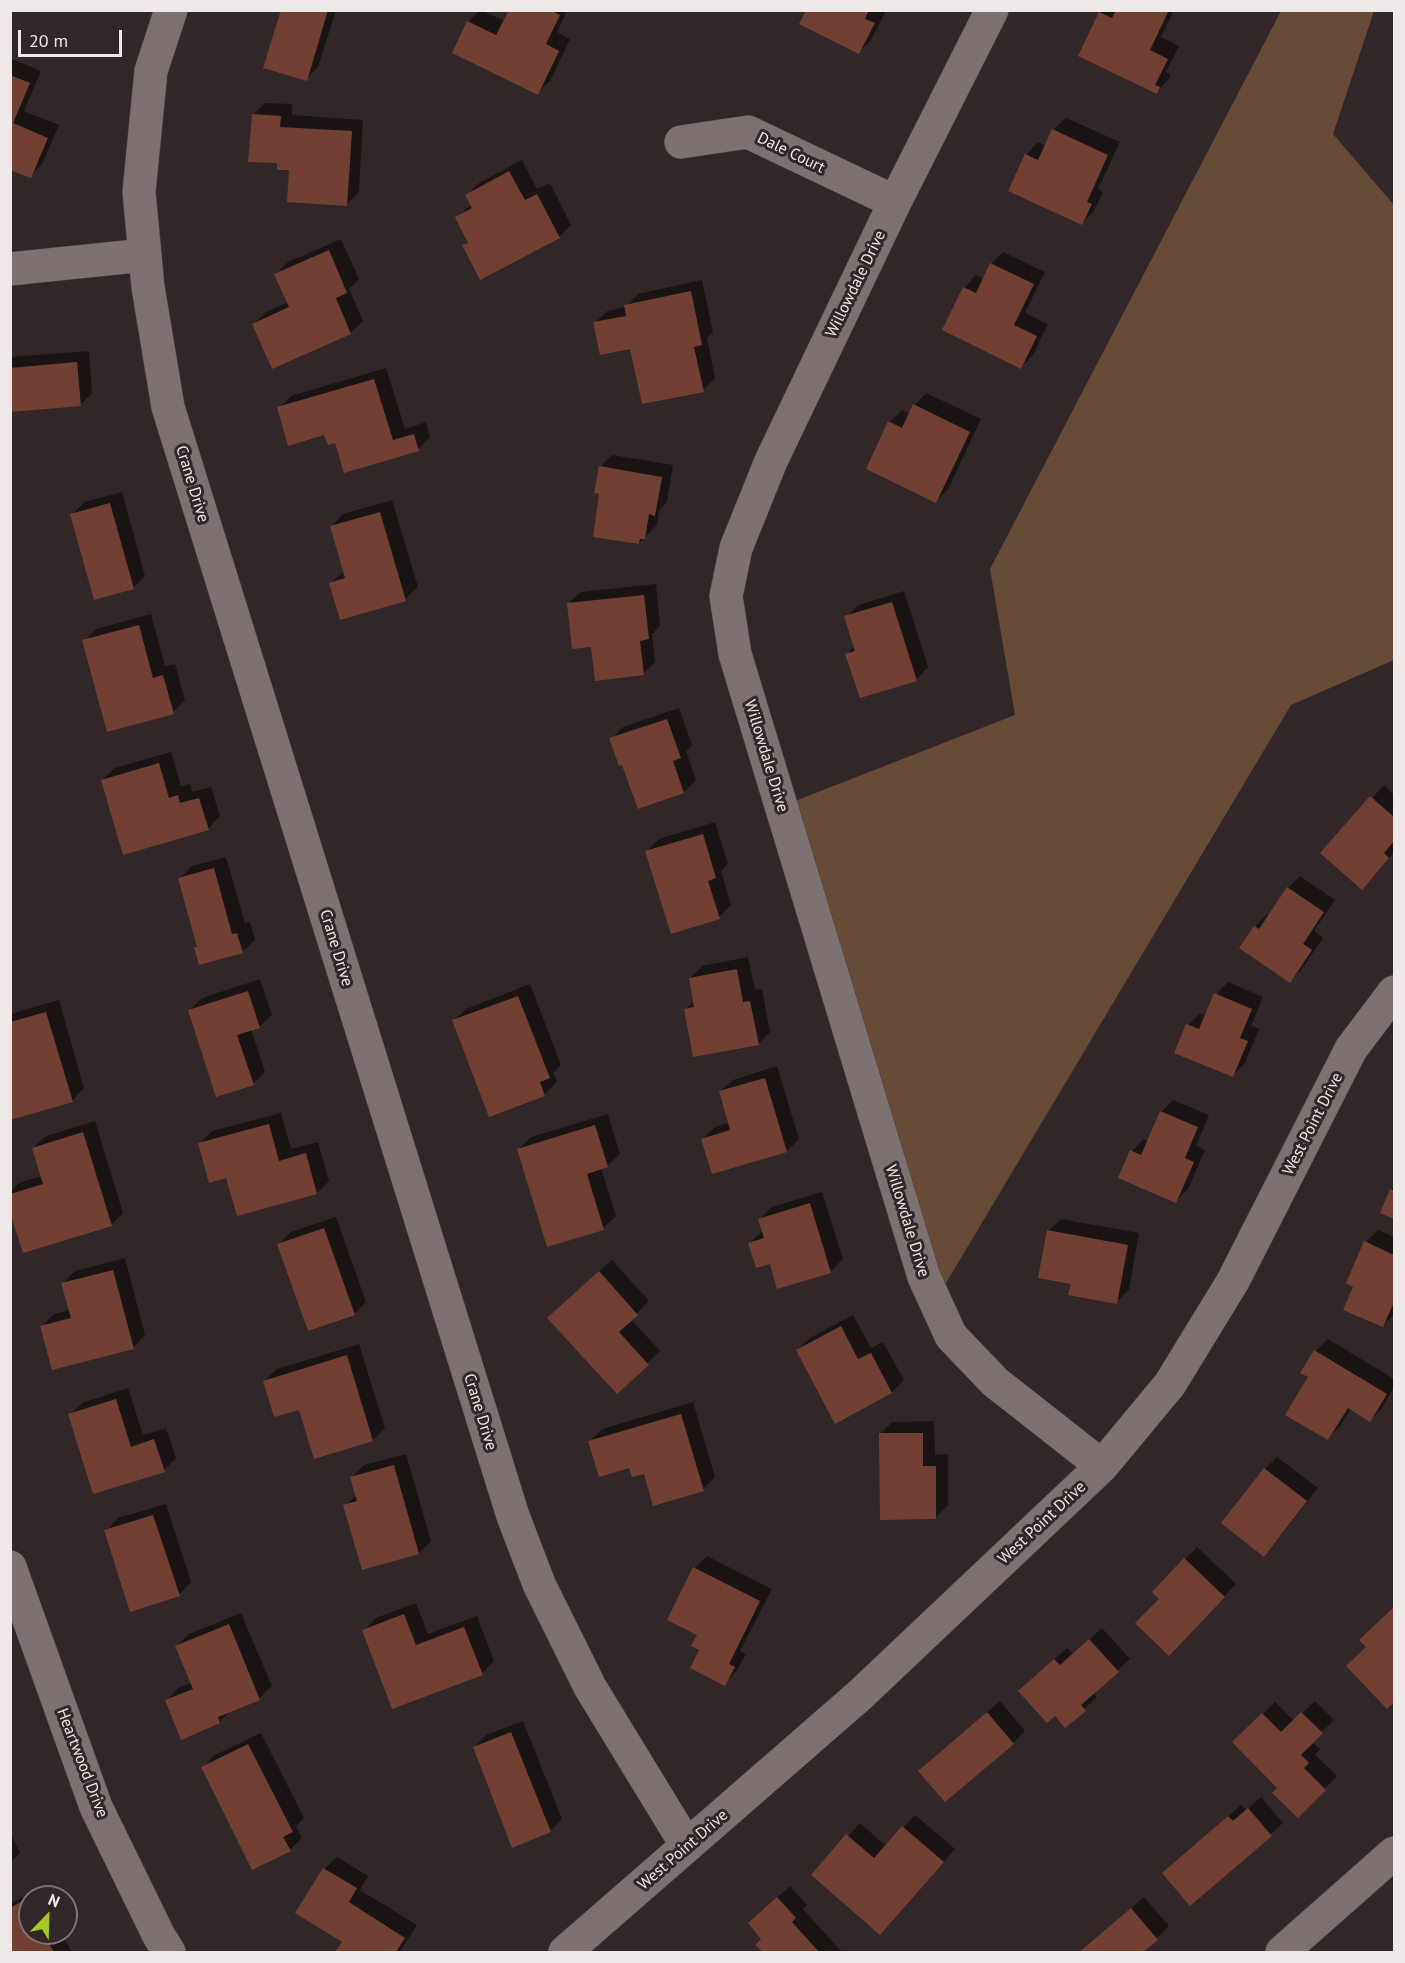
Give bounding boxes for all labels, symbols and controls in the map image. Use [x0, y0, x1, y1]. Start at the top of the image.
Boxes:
scale bar [21, 18, 124, 56]
text: 20 m [29, 29, 68, 52]
street label: Dale Court [754, 128, 828, 178]
street label: Willowdale Drive [822, 227, 890, 341]
street label: Crane Drive [171, 443, 213, 525]
street label: Willowdale Drive [740, 697, 792, 815]
street label: Crane Drive [315, 907, 357, 989]
street label: West Point Drive [1279, 1069, 1347, 1179]
street label: Willowdale Drive [881, 1162, 933, 1280]
street label: Crane Drive [459, 1371, 501, 1453]
street label: West Point Drive [994, 1478, 1090, 1568]
street label: Heartwood Drive [52, 1706, 112, 1820]
street label: West Point Drive [634, 1806, 732, 1894]
north arrow [18, 1885, 78, 1945]
text: N [45, 1889, 63, 1912]

